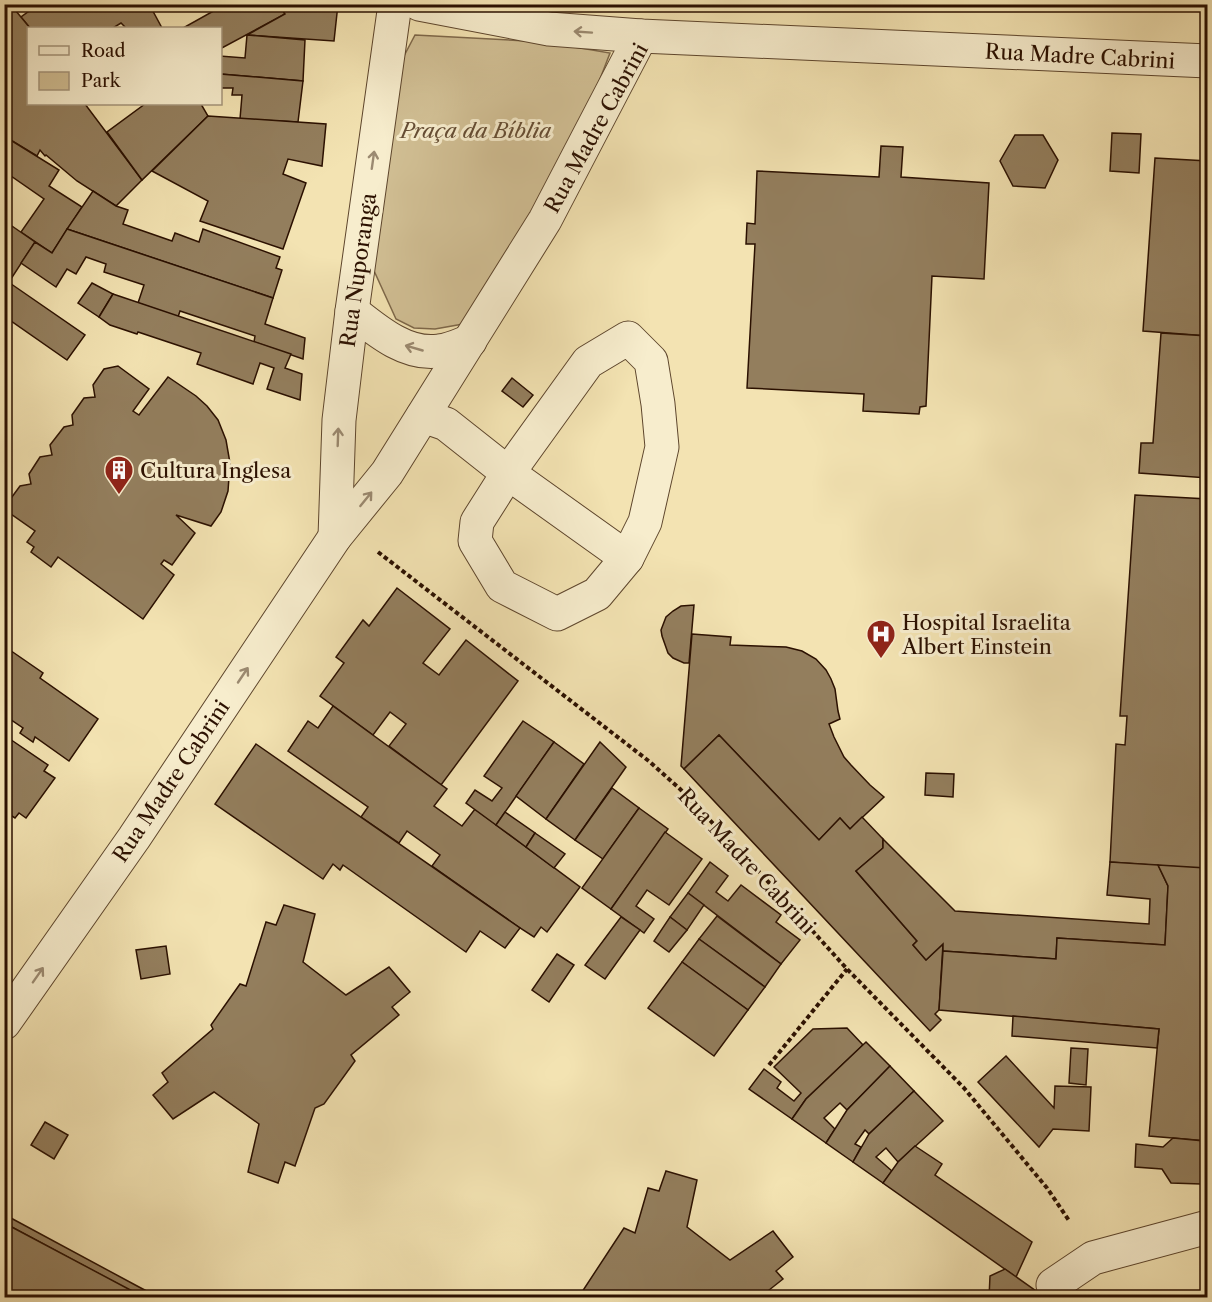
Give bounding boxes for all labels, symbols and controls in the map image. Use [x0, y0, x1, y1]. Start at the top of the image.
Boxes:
one-way arrow [573, 26, 593, 37]
legend [27, 27, 222, 105]
street label: Rua Madre Cabrini [539, 39, 653, 217]
street label: Rua Madre Cabrini [984, 39, 1176, 73]
text: Road [81, 40, 126, 62]
text: Park [81, 70, 122, 92]
park label: Praça da Bíblia [399, 118, 552, 143]
one-way arrow [368, 151, 379, 171]
street label: Rua Nuporanga [335, 190, 381, 349]
one-way arrow [405, 342, 424, 353]
one-way arrow [332, 427, 344, 447]
building icon: Cultura Inglesa [103, 454, 135, 496]
place label: Cultura Inglesa [140, 458, 292, 483]
one-way arrow [360, 491, 373, 507]
place label: Hospital Israelita Albert Einstein [901, 610, 1072, 659]
hospital icon: Hospital Israelita Albert Einstein [865, 618, 897, 660]
one-way arrow [236, 667, 249, 684]
street label: Rua Madre Cabrini [107, 695, 235, 867]
street label: Rua Madre Cabrini [673, 783, 821, 939]
one-way arrow [32, 968, 44, 984]

